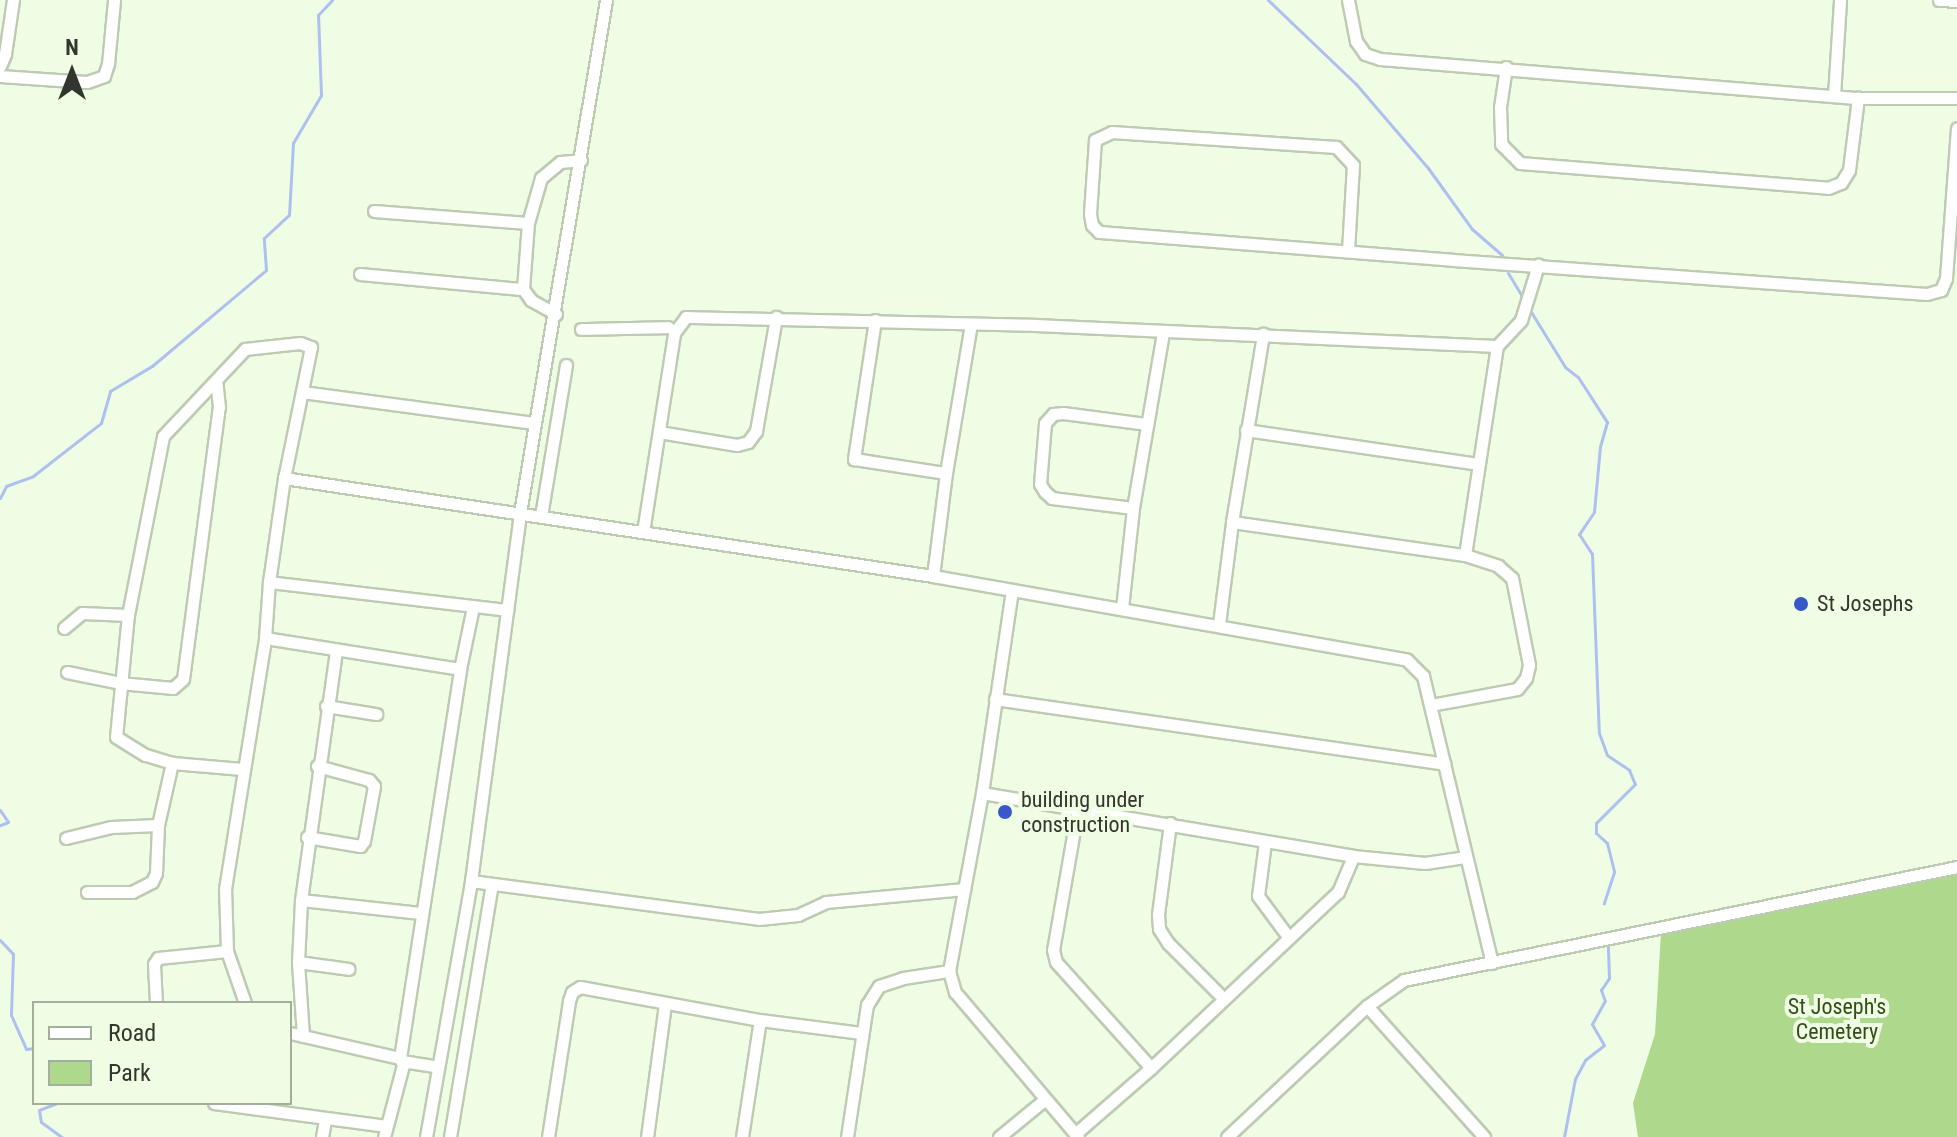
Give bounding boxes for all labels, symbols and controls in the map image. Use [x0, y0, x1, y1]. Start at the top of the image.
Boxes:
north arrow [32, 32, 112, 112]
text: N [65, 35, 79, 60]
place label: St Josephs [1817, 591, 1913, 617]
marker: St Josephs [1792, 595, 1810, 613]
place label: building under construction [1021, 786, 1144, 838]
marker: building under construction [996, 803, 1014, 821]
park label: St Joseph's Cemetery [1788, 993, 1886, 1044]
legend [32, 1001, 292, 1105]
text: Road [108, 1019, 156, 1047]
text: Park [108, 1059, 151, 1087]

